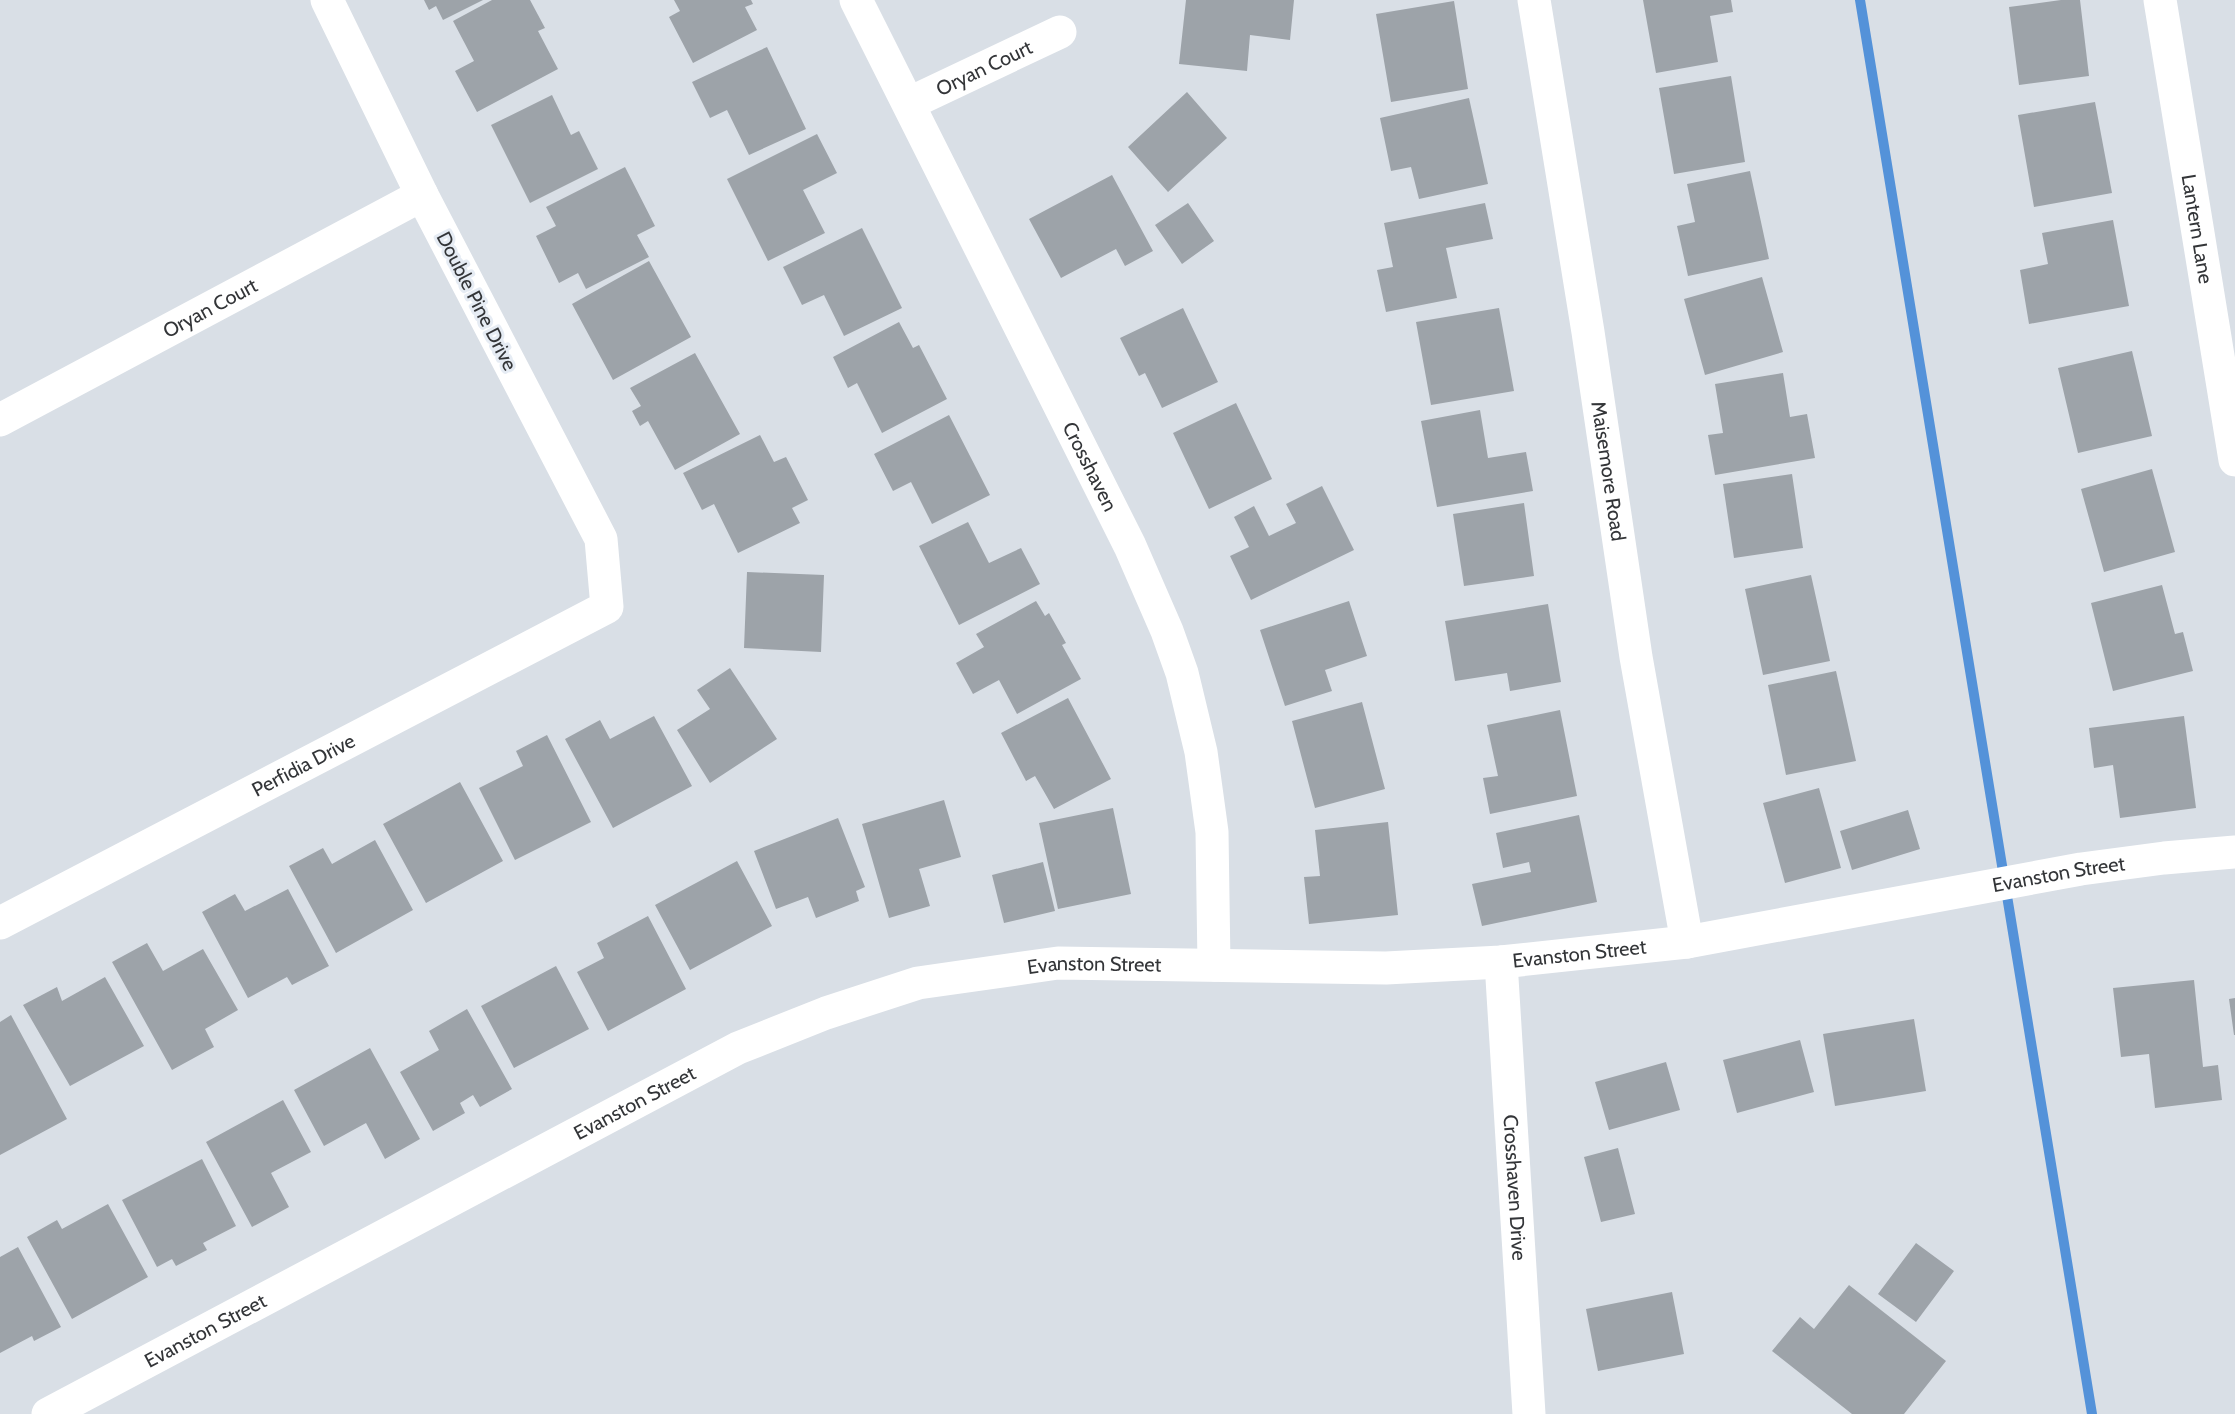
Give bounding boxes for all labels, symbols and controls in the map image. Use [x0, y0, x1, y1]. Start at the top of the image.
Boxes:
street label: Oryan Court [932, 35, 1036, 101]
street label: Lantern Lane [2177, 172, 2218, 286]
street label: Double Pine Drive [432, 228, 522, 374]
street label: Oryan Court [159, 273, 262, 343]
street label: Maisemore Road [1586, 399, 1631, 543]
street label: Crosshaven [1058, 418, 1123, 515]
street label: Perfidia Drive [248, 728, 359, 802]
street label: Evanston Street [1990, 851, 2127, 897]
street label: Evanston Street [1511, 934, 1648, 973]
street label: Evanston Street [1025, 951, 1162, 979]
street label: Evanston Street [570, 1061, 700, 1145]
street label: Crosshaven Drive [1498, 1114, 1531, 1261]
street label: Evanston Street [140, 1288, 270, 1373]

